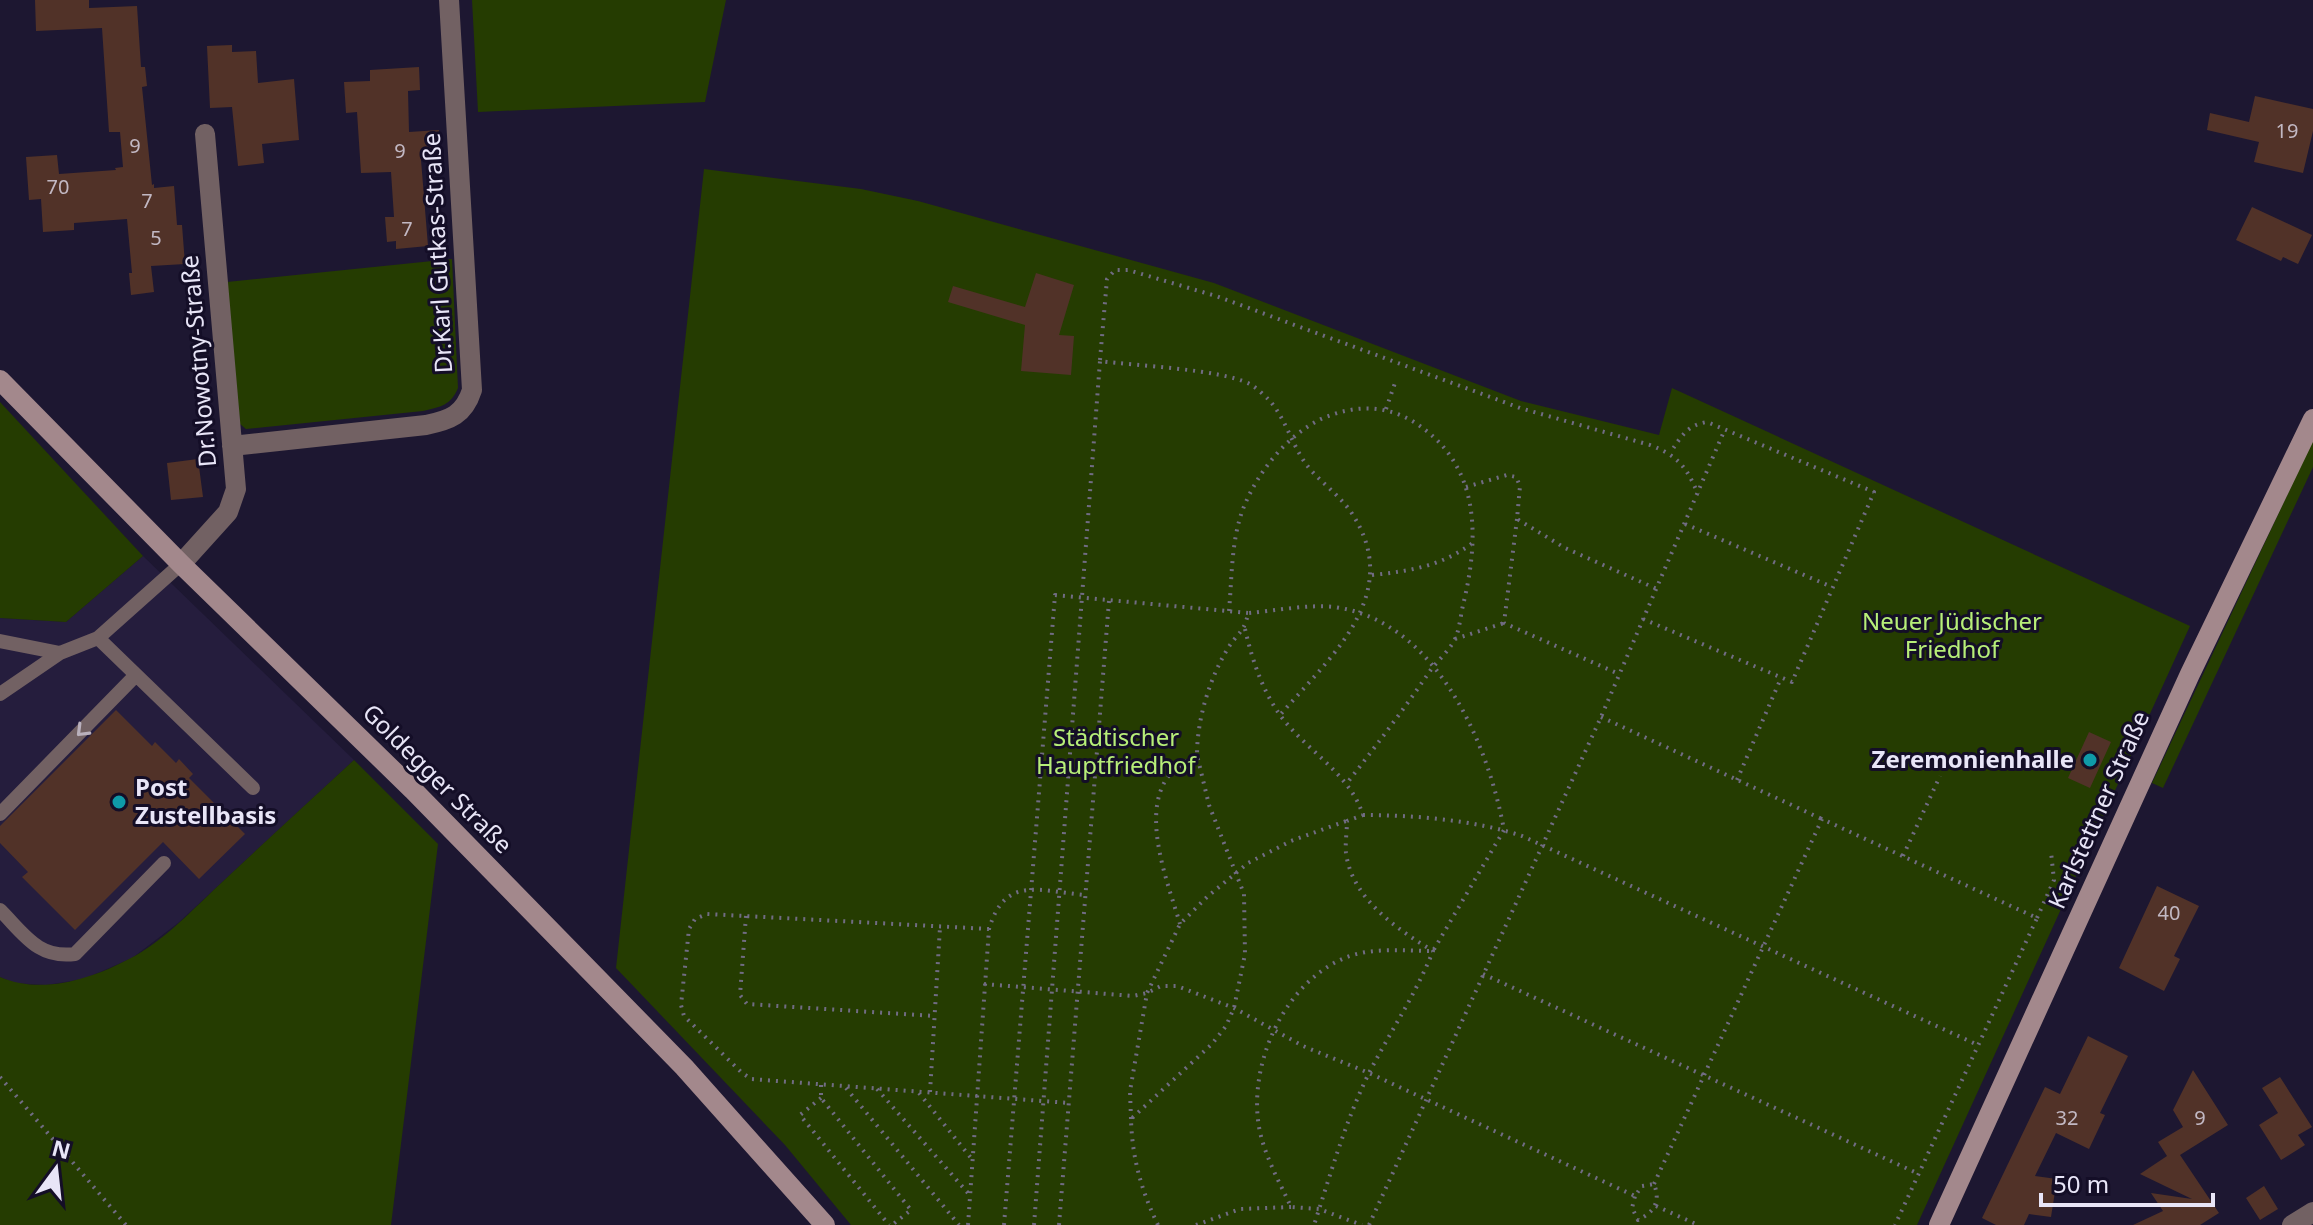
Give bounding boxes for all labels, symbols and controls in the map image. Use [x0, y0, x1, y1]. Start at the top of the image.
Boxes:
house number: 19 [2276, 117, 2298, 144]
house number: 9 [129, 132, 141, 159]
street label: Dr.Karl Gutkas-Straße [414, 132, 459, 374]
house number: 9 [394, 137, 406, 164]
house number: 70 [47, 173, 69, 200]
house number: 7 [141, 187, 153, 214]
house number: 7 [401, 215, 413, 242]
house number: 5 [150, 224, 162, 251]
street label: Dr.Nowotny-Straße [172, 254, 223, 468]
park label: Neuer Jüdischer Friedhof [1862, 604, 2042, 665]
street label: Goldegger Straße [356, 696, 520, 860]
street label: Karlstettner Straße [2039, 705, 2156, 914]
park label: Städtischer Hauptfriedhof [1036, 720, 1198, 781]
one-way arrow [76, 722, 91, 736]
place label: Zeremonienhalle [1871, 742, 2074, 775]
marker: Zeremonienhalle [2081, 751, 2099, 769]
place label: Post Zustellbasis [135, 770, 276, 831]
marker: Post Zustellbasis [110, 793, 128, 811]
house number: 40 [2158, 899, 2180, 926]
house number: 32 [2056, 1104, 2078, 1131]
house number: 9 [2194, 1104, 2206, 1131]
north arrow [16, 1129, 96, 1209]
text: N [49, 1132, 74, 1166]
scale bar [2041, 1157, 2213, 1207]
text: 50 m [2053, 1167, 2109, 1200]

